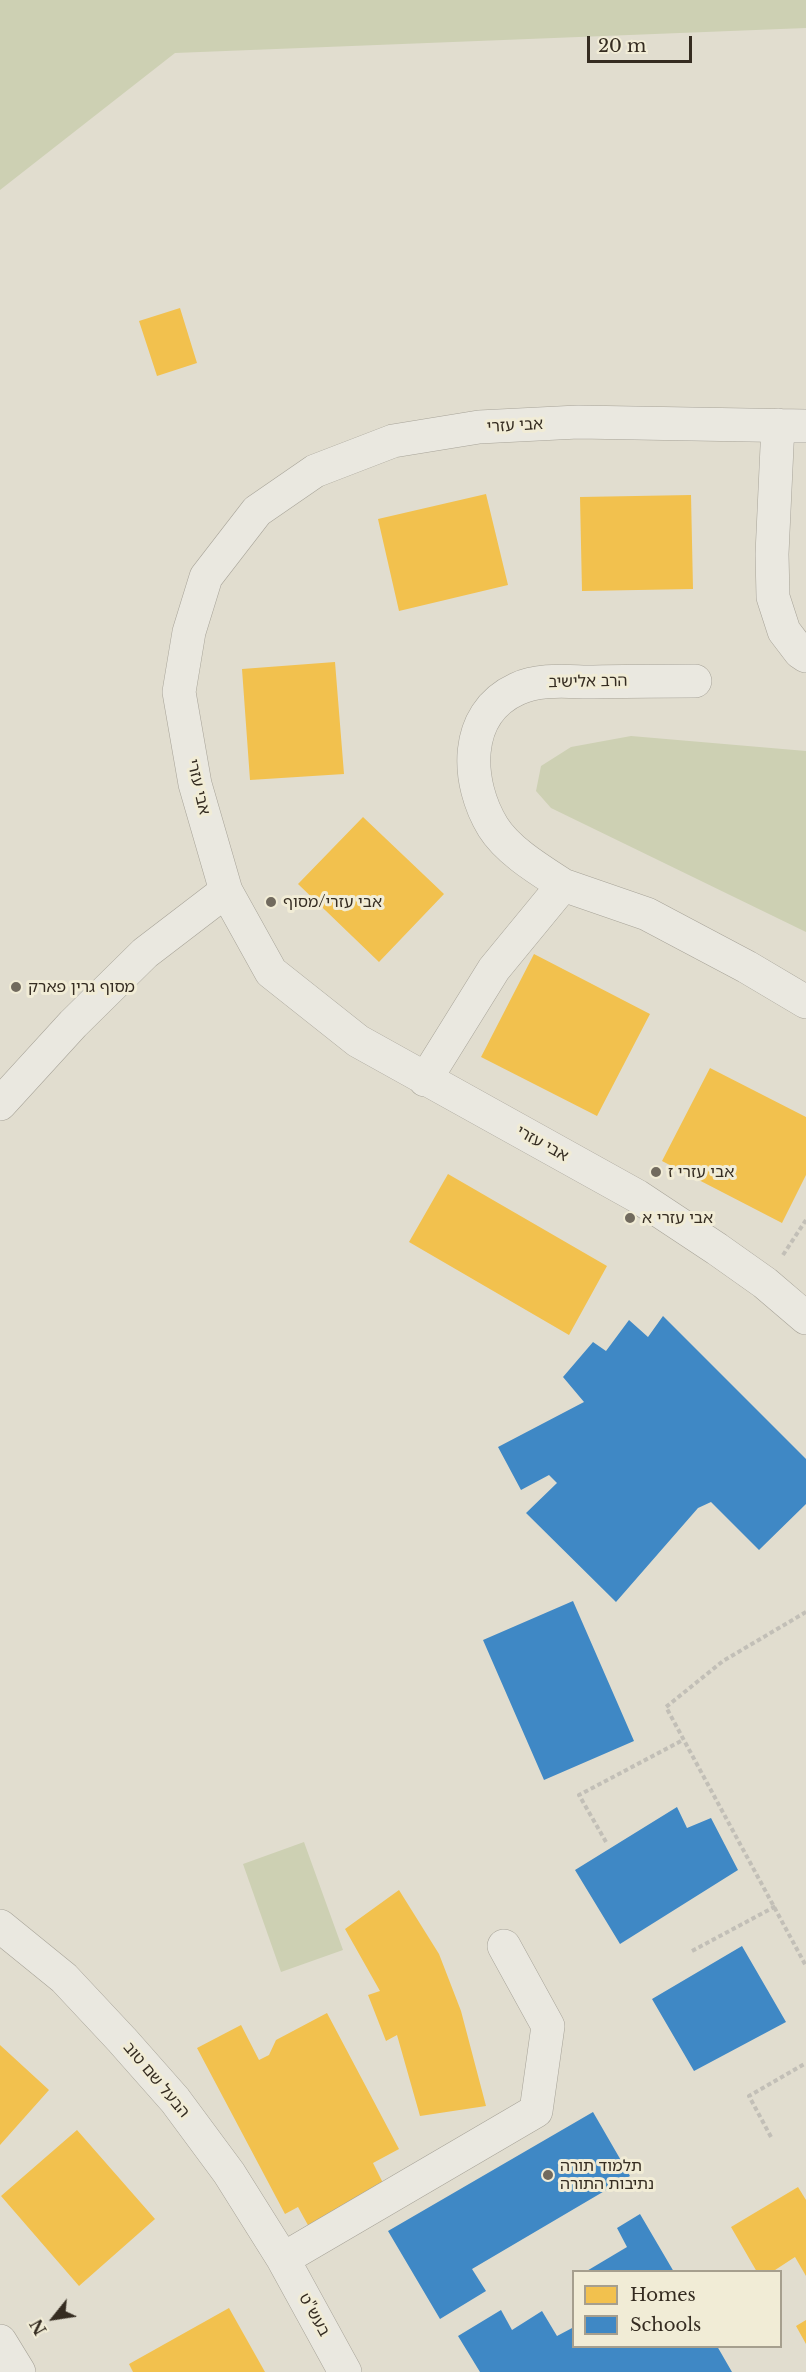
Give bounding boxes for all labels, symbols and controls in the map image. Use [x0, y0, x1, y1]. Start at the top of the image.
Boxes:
scale bar [590, 24, 695, 62]
text: 20 m [598, 35, 646, 57]
street label: אבי עזרי [486, 415, 544, 437]
street label: הרב אלישיב [548, 672, 628, 692]
street label: אבי עזרי [182, 757, 214, 817]
place label: אבי עזרי/מסוף [283, 892, 382, 912]
marker: אבי עזרי/מסוף [264, 895, 278, 909]
place label: מסוף גרין פארק [28, 977, 135, 997]
marker: מסוף גרין פארק [9, 980, 23, 994]
street label: אבי עזרי [513, 1122, 571, 1166]
place label: אבי עזרי ז [668, 1162, 734, 1182]
marker: אבי עזרי ז [649, 1165, 663, 1179]
place label: אבי עזרי א [642, 1208, 713, 1228]
marker: אבי עזרי א [623, 1211, 637, 1225]
street label: הבעל שם טוב [119, 2038, 193, 2122]
place label: תלמוד תורה נתיבות התורה [560, 2156, 654, 2194]
marker: תלמוד תורה נתיבות התורה [541, 2168, 555, 2182]
legend [572, 2270, 782, 2348]
text: Homes [630, 2284, 696, 2306]
north arrow [24, 2288, 84, 2348]
street label: בעש"ט [294, 2290, 334, 2340]
text: Schools [630, 2314, 701, 2336]
text: N [26, 2315, 51, 2339]

